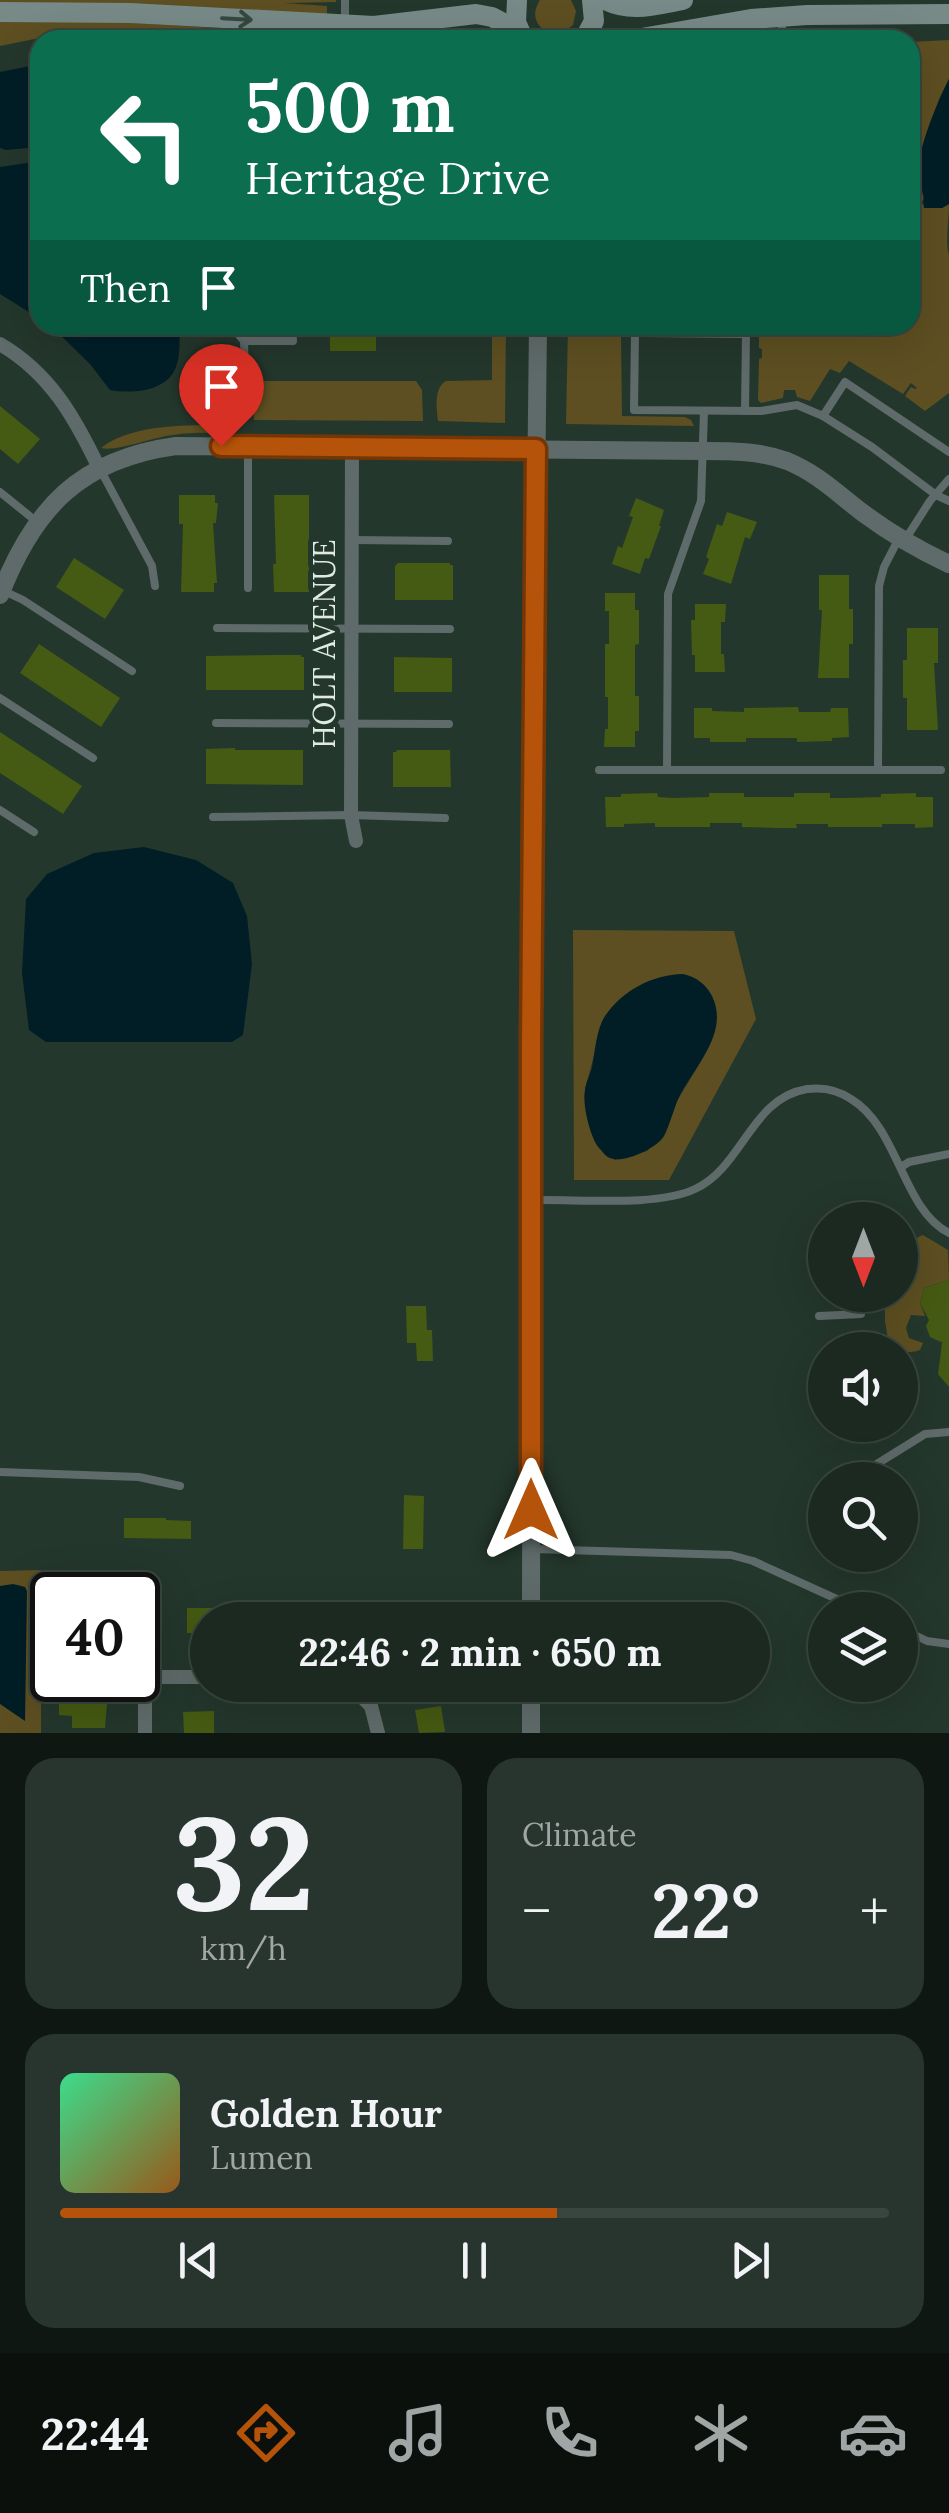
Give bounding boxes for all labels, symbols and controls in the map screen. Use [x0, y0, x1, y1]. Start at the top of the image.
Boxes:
one-way arrow [221, 10, 253, 29]
text: 500 m [245, 62, 455, 151]
icon: left [80, 70, 210, 200]
text: Heritage Drive [245, 149, 550, 206]
icon: arrive [191, 260, 246, 315]
text: Then [80, 264, 171, 312]
pin [179, 344, 264, 447]
icon: arrive [194, 359, 249, 414]
street label: HOLT AVENUE [305, 539, 343, 749]
north arrow [808, 1202, 918, 1312]
map controls [808, 1202, 918, 1702]
button: sound [808, 1332, 918, 1442]
position arrow [479, 1458, 583, 1562]
button: search [808, 1462, 918, 1572]
speed limit sign: 40 [30, 1572, 160, 1702]
button: layers [808, 1592, 918, 1702]
text: 22:46 · 2 min · 650 m [298, 1628, 662, 1676]
text: 32 [172, 1779, 315, 1946]
text: Climate [522, 1814, 637, 1855]
text: 22° [651, 1863, 760, 1959]
text: − [522, 1876, 551, 1946]
text: + [860, 1876, 889, 1946]
text: km/h [200, 1928, 287, 1969]
text: Golden Hour [210, 2089, 442, 2137]
text: Lumen [210, 2137, 313, 2178]
icon: previous [171, 2233, 226, 2288]
icon: pause [447, 2233, 502, 2288]
icon: next [723, 2233, 778, 2288]
icon: directions [231, 2398, 301, 2468]
icon: music [383, 2398, 453, 2468]
icon: phone [535, 2398, 605, 2468]
icon: climate [686, 2398, 756, 2468]
icon: car [838, 2398, 908, 2468]
text: 22:44 [41, 2405, 150, 2462]

